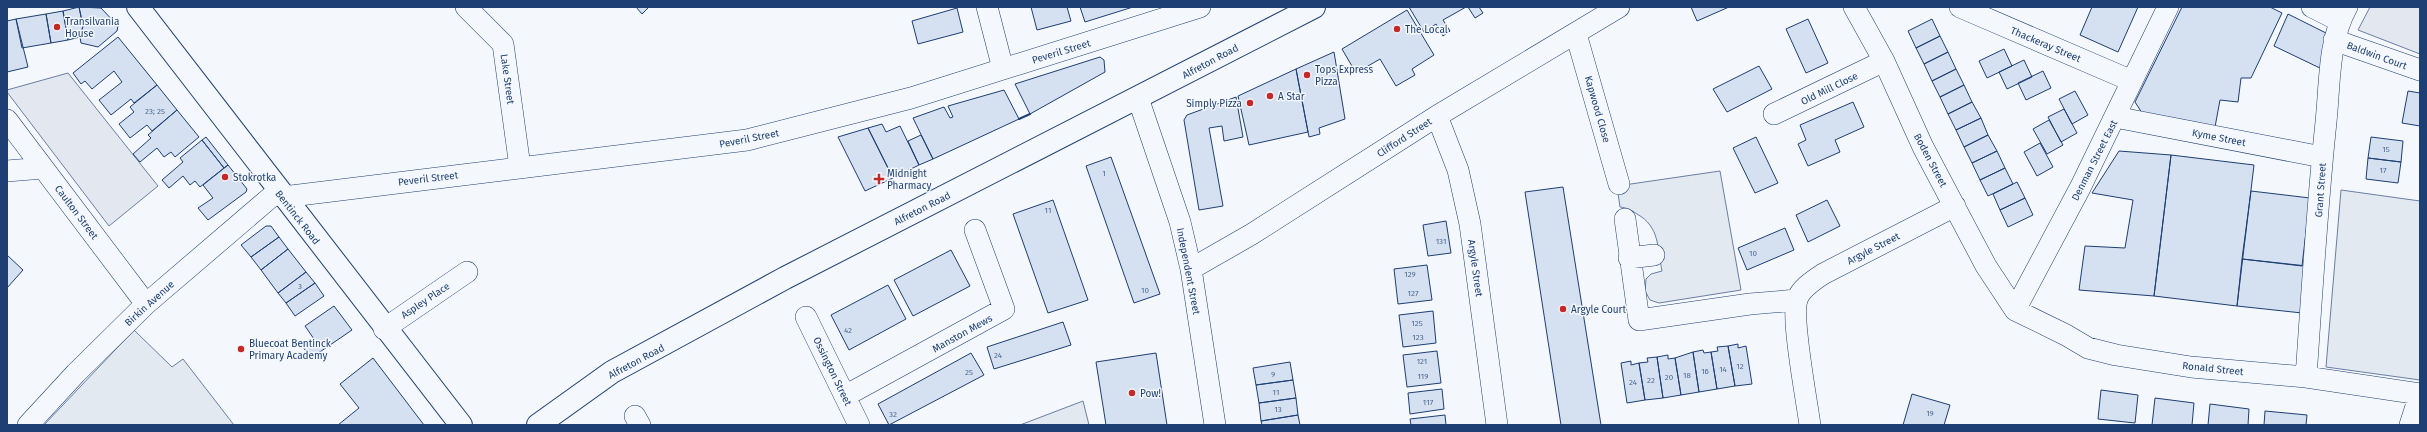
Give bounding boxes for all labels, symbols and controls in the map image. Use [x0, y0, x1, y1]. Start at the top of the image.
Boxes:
place label: Transilvania House [65, 16, 119, 40]
marker: Transilvania House [52, 22, 62, 32]
marker: The Local [1392, 24, 1402, 34]
place label: The Local [1405, 24, 1448, 36]
street label: Thackeray Street [2009, 25, 2083, 65]
street label: Peveril Street [1031, 37, 1092, 67]
street label: Baldwin Court [2345, 39, 2409, 73]
street label: Alfreton Road [1180, 42, 1241, 82]
street label: Lake Street [498, 53, 517, 105]
place label: Tops Express Pizza [1315, 64, 1373, 88]
marker: Tops Express Pizza [1302, 70, 1312, 80]
street label: Old Mill Close [1799, 70, 1860, 108]
street label: Kapwood Close [1582, 74, 1612, 144]
marker: A Star [1265, 91, 1275, 101]
place label: A Star [1278, 91, 1305, 103]
place label: Simply Pizza [1186, 98, 1242, 110]
marker: Simply Pizza [1245, 98, 1255, 108]
house number: 23; 25 [145, 107, 165, 116]
street label: Clifford Street [1375, 115, 1435, 160]
street label: Denman Street East [2069, 118, 2121, 203]
street label: Peveril Street [718, 127, 780, 151]
street label: Kyme Street [2191, 127, 2247, 149]
street label: Boden Street [1911, 132, 1949, 190]
house number: 15 [2382, 145, 2390, 154]
street label: Grant Street [2313, 162, 2329, 218]
house number: 17 [2379, 166, 2387, 175]
place label: Midnight Pharmacy [887, 168, 932, 192]
street label: Peveril Street [397, 169, 459, 189]
house number: 1 [1102, 169, 1106, 178]
marker: Stokrotka [220, 172, 230, 182]
place label: Stokrotka [233, 172, 276, 184]
marker: Midnight Pharmacy [874, 174, 884, 184]
street label: Caulton Street [52, 183, 101, 242]
street label: Bentinck Road [272, 188, 322, 247]
street label: Alfreton Road [892, 189, 953, 228]
house number: 11 [1045, 206, 1051, 215]
street label: Independent Street [1174, 227, 1202, 316]
street label: Argyle Street [1845, 230, 1902, 267]
house number: 131 [1436, 237, 1446, 246]
street label: Argyle Street [1465, 239, 1485, 298]
house number: 10 [1749, 249, 1757, 258]
house number: 129 [1404, 270, 1416, 279]
street label: Birkin Avenue [122, 278, 177, 329]
street label: Aspley Place [399, 280, 452, 322]
house number: 3 [298, 282, 302, 291]
house number: 10 [1141, 286, 1149, 295]
house number: 127 [1408, 289, 1419, 298]
marker: Argyle Court [1558, 304, 1568, 314]
place label: Argyle Court [1571, 304, 1626, 316]
street label: Manston Mews [930, 312, 995, 355]
house number: 125 [1411, 319, 1423, 328]
house number: 42 [844, 326, 852, 335]
house number: 123 [1412, 333, 1424, 342]
street label: Ossington Street [810, 335, 854, 408]
place label: Bluecoat Bentinck Primary Academy [249, 338, 332, 362]
street label: Alfreton Road [606, 342, 667, 382]
marker: Bluecoat Bentinck Primary Academy [236, 344, 246, 354]
house number: 24 [994, 351, 1003, 360]
house number: 121 [1417, 357, 1427, 366]
street label: Ronald Street [2182, 360, 2245, 378]
house number: 12 [1736, 362, 1744, 371]
house number: 14 [1719, 365, 1728, 374]
house number: 16 [1701, 367, 1709, 376]
house number: 25 [965, 368, 973, 377]
house number: 9 [1271, 370, 1275, 379]
house number: 18 [1683, 371, 1692, 380]
house number: 119 [1417, 372, 1429, 381]
house number: 20 [1665, 373, 1674, 382]
house number: 22 [1647, 376, 1655, 385]
house number: 24 [1629, 378, 1638, 387]
marker: Pow! [1127, 388, 1137, 398]
place label: Pow! [1140, 388, 1161, 400]
house number: 11 [1273, 388, 1279, 397]
house number: 117 [1423, 398, 1434, 407]
house number: 13 [1274, 405, 1282, 414]
house number: 19 [1926, 409, 1934, 418]
house number: 32 [889, 410, 897, 419]

